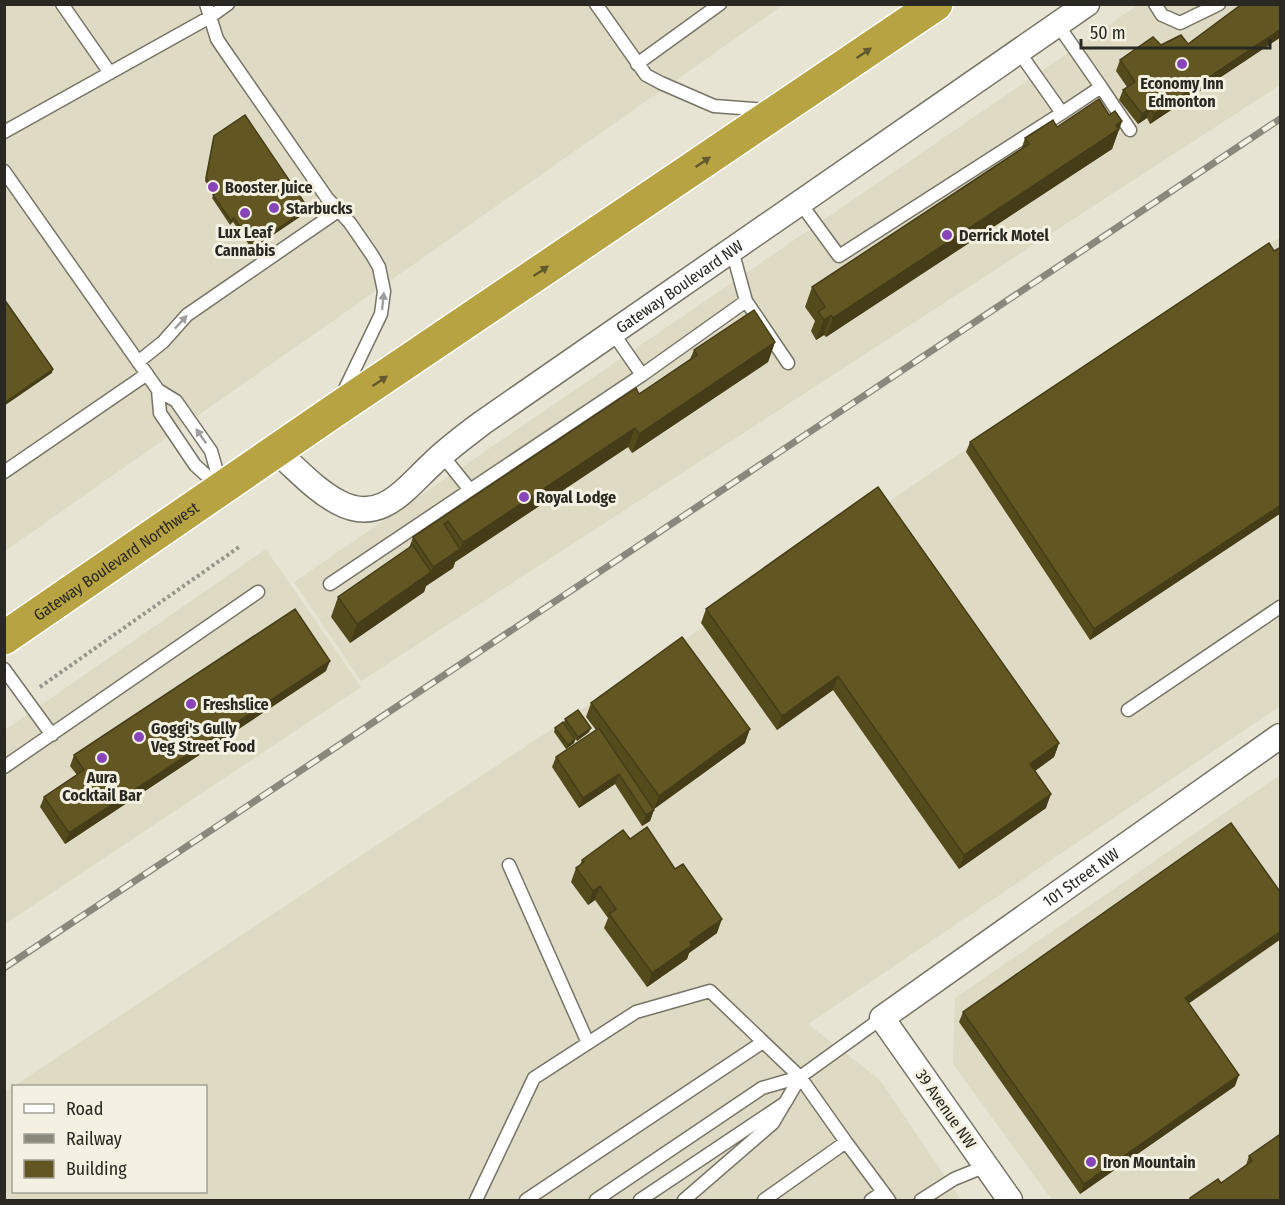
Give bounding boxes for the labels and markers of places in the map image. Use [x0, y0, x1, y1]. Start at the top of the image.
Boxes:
marker: Economy Inn Edmonton [1175, 57, 1189, 71]
place label: Economy Inn Edmonton [1140, 74, 1224, 111]
place label: Booster Juice [225, 178, 313, 197]
marker: Booster Juice [206, 180, 220, 194]
place label: Starbucks [286, 199, 353, 218]
marker: Starbucks [267, 201, 281, 215]
marker: Lux Leaf Cannabis [238, 206, 252, 220]
place label: Lux Leaf Cannabis [215, 223, 275, 260]
place label: Derrick Motel [959, 226, 1049, 245]
marker: Derrick Motel [940, 228, 954, 242]
place label: Royal Lodge [536, 488, 616, 507]
marker: Royal Lodge [517, 490, 531, 504]
place label: Freshslice [203, 695, 269, 714]
marker: Freshslice [184, 697, 198, 711]
place label: Goggi's Gully Veg Street Food [150, 719, 255, 756]
marker: Goggi's Gully Veg Street Food [132, 730, 146, 744]
marker: Aura Cocktail Bar [95, 751, 109, 765]
place label: Aura Cocktail Bar [62, 768, 142, 805]
place label: Iron Mountain [1103, 1153, 1196, 1172]
marker: Iron Mountain [1084, 1155, 1098, 1169]

